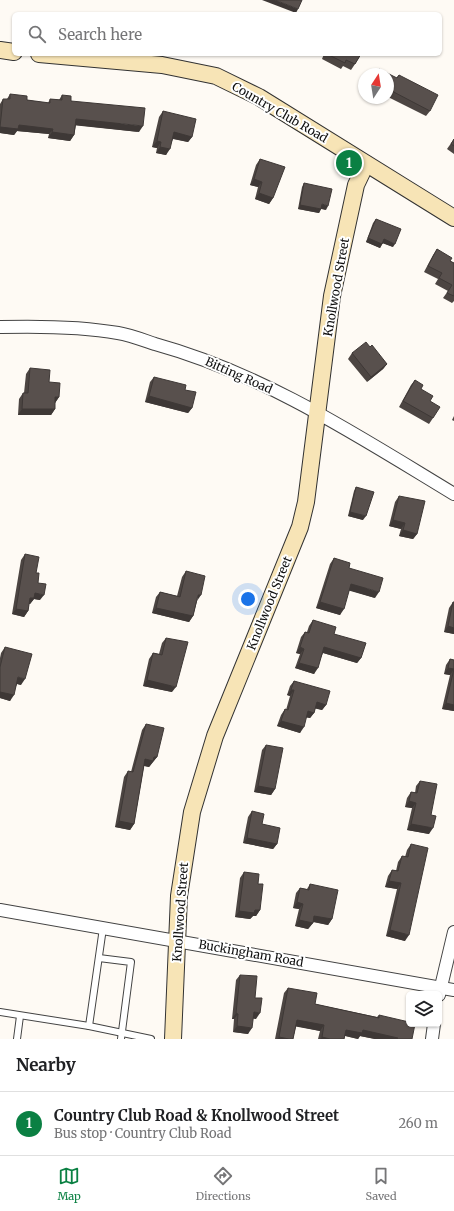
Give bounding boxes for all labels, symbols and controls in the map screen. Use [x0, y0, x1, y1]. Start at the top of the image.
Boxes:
search box [12, 12, 442, 56]
icon: search [26, 23, 48, 45]
text: Search here [58, 25, 142, 44]
north arrow [358, 68, 394, 104]
street label: Country Club Road [229, 79, 331, 145]
pin: 1 [336, 148, 362, 178]
street label: Knollwood Street [320, 236, 352, 337]
street label: Bitting Road [203, 353, 275, 397]
street label: Knollwood Street [243, 554, 295, 652]
your location [238, 589, 258, 609]
street label: Knollwood Street [169, 861, 191, 962]
street label: Buckingham Road [197, 936, 305, 970]
map controls [406, 991, 442, 1027]
button: layers [406, 991, 442, 1027]
text: Nearby [16, 1054, 76, 1076]
text: Country Club Road & Knollwood Street [54, 1106, 339, 1125]
text: 1 [26, 1115, 32, 1132]
text: 260 m [398, 1115, 438, 1132]
text: Bus stop · Country Club Road [54, 1125, 232, 1142]
tab: Map [57, 1165, 81, 1203]
tab: Directions [196, 1165, 251, 1203]
tab: Saved [365, 1165, 397, 1203]

